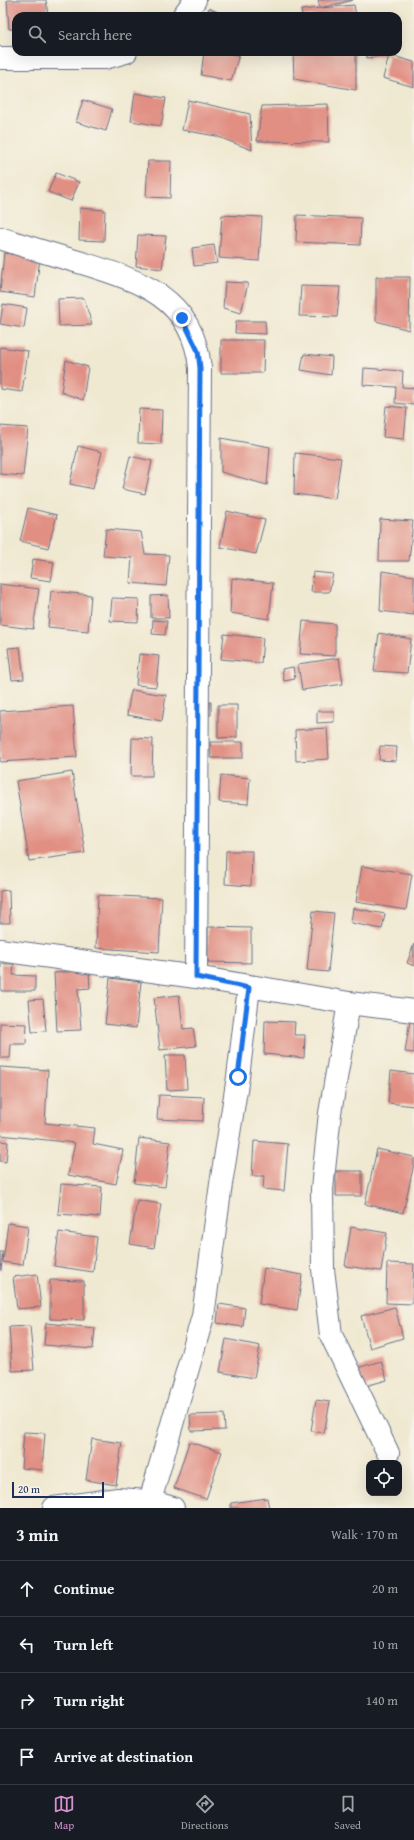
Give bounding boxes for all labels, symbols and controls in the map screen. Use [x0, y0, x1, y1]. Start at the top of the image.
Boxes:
search box [12, 12, 402, 56]
icon: search [26, 23, 48, 45]
text: Search here [58, 24, 132, 45]
route end [173, 309, 191, 327]
route start [229, 1068, 247, 1086]
map controls [366, 1460, 402, 1496]
button: locate [366, 1460, 402, 1496]
scale bar [12, 1480, 104, 1499]
text: 20 m [18, 1481, 40, 1497]
text: 3 min [16, 1522, 58, 1547]
text: Walk · 170 m [331, 1525, 398, 1544]
icon: ahead [16, 1578, 38, 1600]
text: Continue [54, 1578, 115, 1599]
text: 20 m [372, 1579, 398, 1598]
icon: left [16, 1634, 38, 1656]
text: Turn left [54, 1634, 113, 1655]
text: 10 m [372, 1635, 398, 1654]
icon: right [16, 1690, 38, 1712]
text: Turn right [54, 1690, 125, 1711]
text: 140 m [366, 1691, 398, 1710]
icon: arrive [16, 1746, 38, 1768]
text: Arrive at destination [54, 1746, 193, 1767]
tab: Map [53, 1793, 75, 1833]
tab: Directions [181, 1793, 228, 1833]
tab: Saved [334, 1793, 361, 1833]

